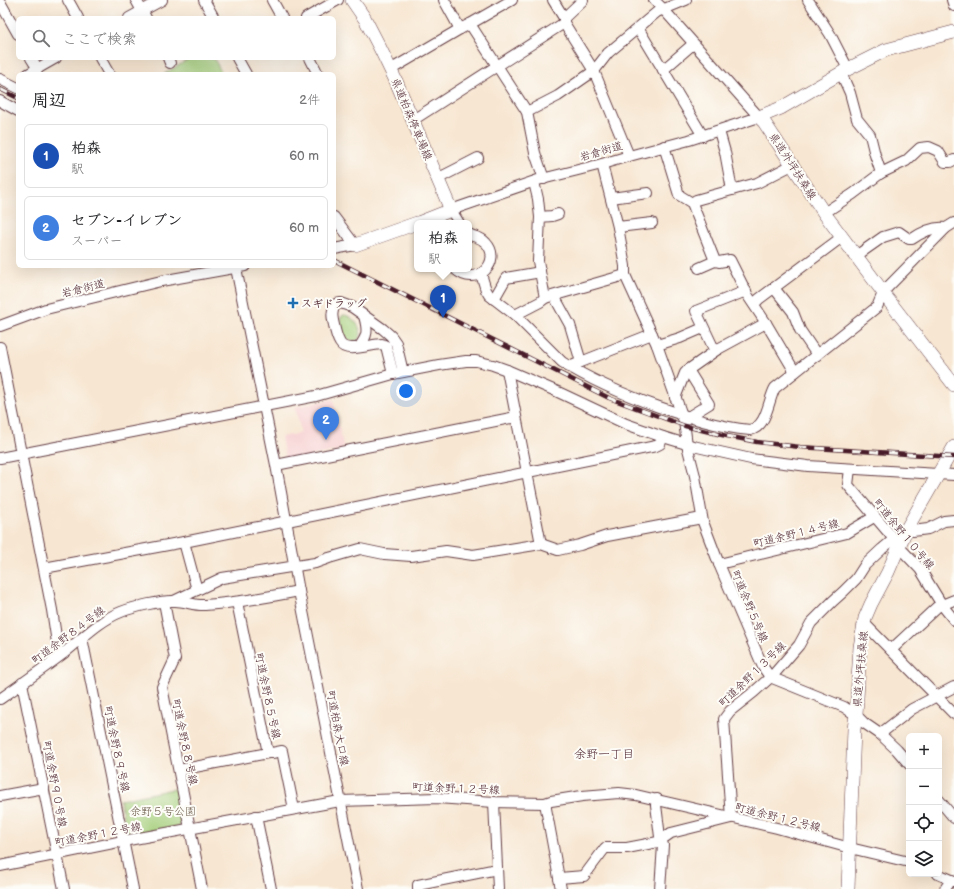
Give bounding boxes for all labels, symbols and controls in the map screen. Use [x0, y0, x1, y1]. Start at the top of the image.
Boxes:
search box [16, 16, 336, 60]
icon: search [30, 27, 52, 49]
text: ここで検索 [62, 30, 137, 49]
street label: 県道柏森停車場線 [388, 76, 435, 162]
text: 周辺 [32, 91, 66, 111]
text: 2件 [299, 92, 320, 108]
street label: 県道外坪扶桑線 [766, 130, 819, 202]
text: 柏森 [71, 139, 101, 158]
street label: 岩倉街道 [578, 139, 624, 164]
text: 1 [43, 148, 49, 164]
text: 60 m [289, 148, 319, 164]
text: 駅 [71, 161, 84, 177]
text: セブン-イレブン [71, 211, 182, 230]
text: 2 [42, 220, 50, 236]
text: 60 m [289, 220, 319, 236]
popup [414, 220, 472, 272]
text: 柏森 [428, 229, 458, 248]
text: スーパー [71, 233, 122, 249]
text: 駅 [428, 251, 441, 267]
street label: 岩倉街道 [60, 277, 106, 300]
pin: 1 [430, 285, 456, 318]
place label: スギドラッグ [301, 297, 367, 310]
marker: スギドラッグ [288, 298, 298, 308]
your location [396, 381, 416, 401]
pin: 2 [313, 407, 339, 440]
street label: 町道余野１０号線 [870, 496, 937, 572]
street label: 町道余野１４号線 [752, 517, 840, 550]
street label: 町道余野５号線 [729, 568, 771, 644]
street label: 町道余野８４号線 [29, 604, 107, 667]
street label: 県道外坪扶桑線 [851, 630, 870, 708]
street label: 町道余野１３号線 [716, 639, 789, 710]
street label: 町道余野８５号線 [252, 652, 283, 740]
street label: 町道柏森大口線 [324, 689, 351, 767]
street label: 町道余野８８号線 [169, 698, 200, 786]
street label: 町道余野８９号線 [101, 705, 132, 793]
map controls [906, 733, 942, 877]
button: + [906, 733, 942, 769]
street label: 町道余野９０号線 [40, 740, 69, 829]
district label: 余野一丁目 [574, 747, 634, 762]
button: − [906, 769, 942, 805]
street label: 町道余野１２号線 [412, 780, 500, 797]
street label: 町道余野１２号線 [734, 801, 822, 834]
park label: 余野５号公園 [130, 805, 196, 818]
button: locate [906, 805, 942, 841]
street label: 町道余野１２号線 [54, 820, 143, 849]
button: layers [906, 841, 942, 877]

